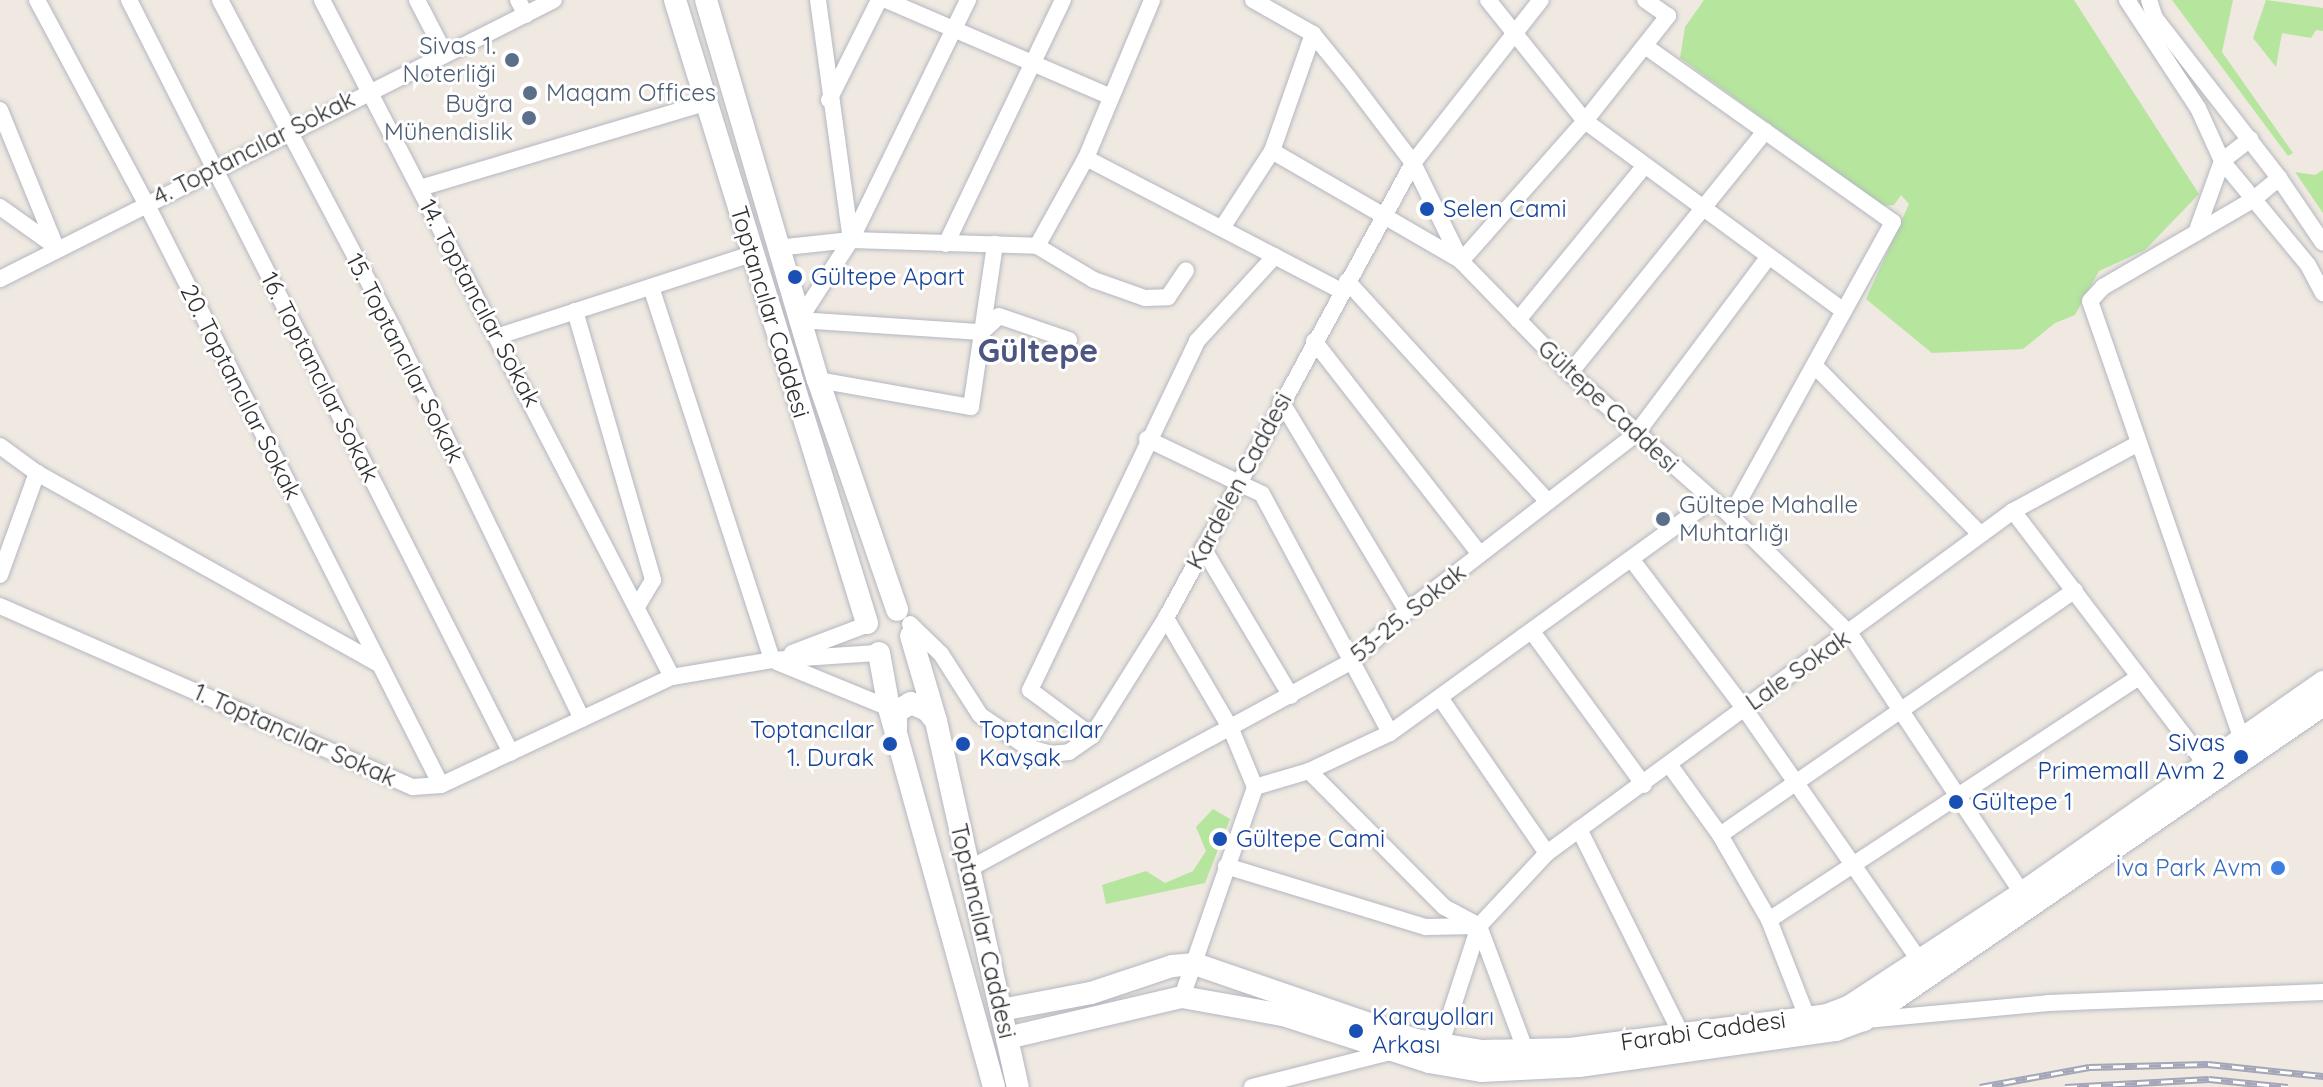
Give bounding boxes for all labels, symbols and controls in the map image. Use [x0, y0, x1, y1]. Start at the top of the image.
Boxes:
place label: Sivas 1. Noterliği [402, 32, 496, 88]
marker: Sivas 1. Noterliği [503, 51, 521, 69]
place label: Maqam Offices [546, 79, 716, 107]
marker: Maqam Offices [521, 84, 539, 102]
street label: 4. Toptancılar Sokak [148, 85, 360, 211]
place label: Buğra Mühendislik [384, 90, 513, 146]
marker: Buğra Mühendislik [520, 109, 538, 127]
street label: 14. Toptancılar Sokak [413, 194, 547, 412]
place label: Selen Cami [1443, 195, 1567, 223]
marker: Selen Cami [1418, 200, 1436, 218]
street label: Toptancılar Caddesi [724, 203, 816, 421]
street label: 15. Toptancılar Sokak [340, 249, 470, 467]
place label: Gültepe Apart [811, 263, 965, 291]
street label: 16. Toptancılar Sokak [255, 267, 385, 487]
marker: Gültepe Apart [786, 268, 804, 286]
street label: 20. Toptancılar Sokak [174, 280, 308, 504]
district label: Gültepe [978, 331, 1098, 369]
street label: Gültepe Caddesi [1532, 334, 1684, 478]
street label: Kardelen Caddesi [1180, 388, 1298, 574]
place label: Gültepe Mahalle Muhtarlığı [1679, 491, 1858, 547]
marker: Gültepe Mahalle Muhtarlığı [1654, 510, 1672, 528]
street label: 53-25. Sokak [1345, 558, 1471, 668]
street label: Lale Sokak [1740, 624, 1856, 716]
street label: 1. Toptancılar Sokak [189, 677, 401, 793]
place label: Toptancılar 1. Durak [750, 716, 874, 772]
place label: Toptancılar Kavşak [979, 716, 1103, 772]
place label: Sivas Primemall Avm 2 [2038, 729, 2225, 785]
marker: Toptancılar 1. Durak [881, 735, 899, 753]
marker: Toptancılar Kavşak [954, 735, 972, 753]
marker: Sivas Primemall Avm 2 [2232, 748, 2250, 766]
place label: Gültepe 1 [1972, 788, 2073, 816]
marker: Gültepe 1 [1947, 793, 1965, 811]
street label: Toptancılar Caddesi [944, 821, 1022, 1041]
place label: Gültepe Cami [1236, 825, 1385, 853]
marker: Gültepe Cami [1211, 830, 1229, 848]
place label: İva Park Avm [2115, 854, 2262, 882]
marker: İva Park Avm [2269, 859, 2287, 877]
place label: Karayolları Arkası [1372, 1003, 1494, 1059]
street label: Farabi Caddesi [1618, 1005, 1788, 1057]
marker: Karayolları Arkası [1347, 1022, 1365, 1040]

